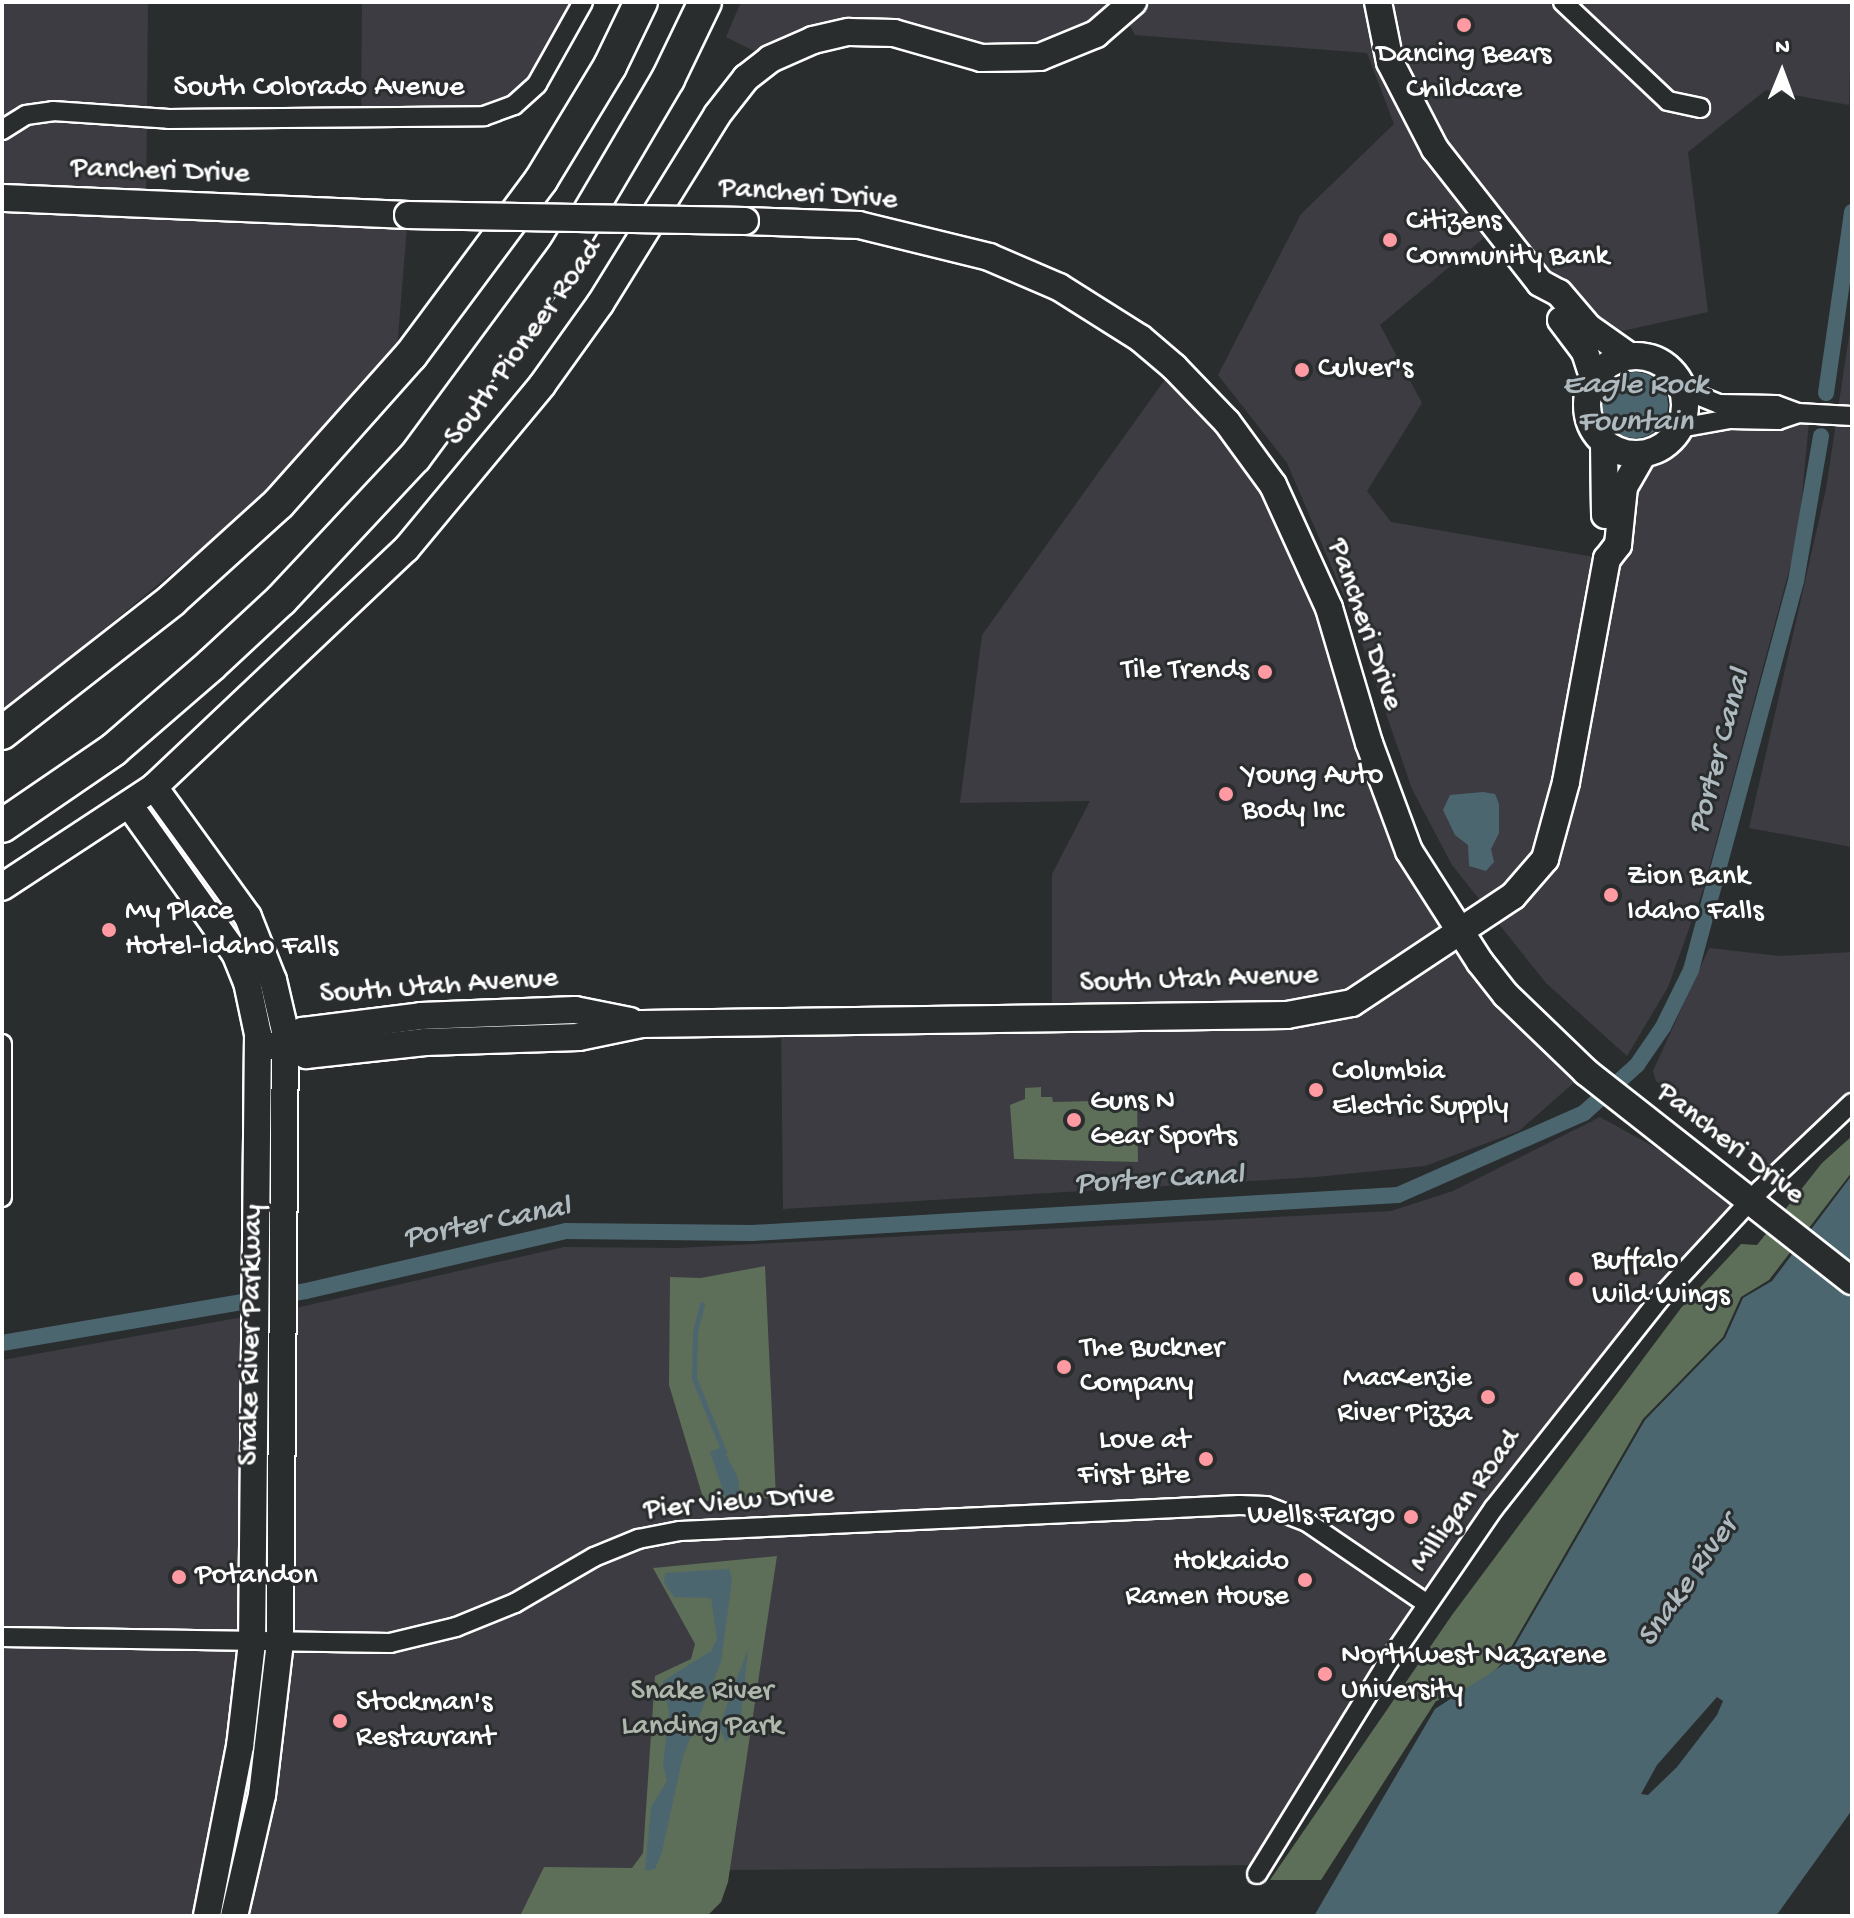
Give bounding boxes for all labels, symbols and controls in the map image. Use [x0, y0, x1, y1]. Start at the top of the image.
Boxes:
marker: Dancing Bears Childcare [1455, 16, 1473, 34]
north arrow [1742, 32, 1822, 112]
text: N [1775, 35, 1790, 61]
place label: Dancing Bears Childcare [1377, 38, 1551, 108]
street label: South Colorado Avenue [174, 71, 464, 107]
street label: Pancheri Drive [70, 152, 250, 194]
street label: Pancheri Drive [718, 172, 898, 220]
place label: Citizens Community Bank [1406, 205, 1609, 276]
marker: Citizens Community Bank [1381, 231, 1399, 249]
street label: South Pioneer Road [438, 234, 612, 454]
place label: Culver's [1318, 352, 1413, 388]
marker: Culver's [1293, 361, 1311, 379]
water label: Eagle Rock Fountain [1562, 368, 1708, 443]
street label: Pancheri Drive [1317, 535, 1409, 715]
place label: Tile Trends [1121, 654, 1249, 690]
marker: Tile Trends [1256, 663, 1274, 681]
water label: Porter Canal [1681, 665, 1761, 839]
place label: Young Auto Body Inc [1242, 759, 1384, 830]
marker: Young Auto Body Inc [1217, 785, 1235, 803]
place label: Zion Bank Idaho Falls [1627, 860, 1764, 930]
marker: Zion Bank Idaho Falls [1602, 886, 1620, 904]
place label: My Place Hotel-Idaho Falls [125, 895, 338, 966]
marker: My Place Hotel-Idaho Falls [100, 921, 118, 939]
street label: South Utah Avenue [1079, 959, 1319, 1003]
street label: South Utah Avenue [319, 962, 559, 1014]
place label: Columbia Electric Supply [1332, 1055, 1509, 1126]
street label: Pancheri Drive [1647, 1076, 1811, 1214]
marker: Columbia Electric Supply [1307, 1081, 1325, 1099]
place label: Guns N Gear Sports [1090, 1085, 1237, 1156]
marker: Guns N Gear Sports [1065, 1111, 1083, 1129]
water label: Porter Canal [1074, 1157, 1244, 1205]
water label: Porter Canal [400, 1189, 574, 1259]
street label: Snake River Parkway [233, 1204, 273, 1466]
place label: Buffalo Wild Wings [1592, 1244, 1730, 1314]
marker: Buffalo Wild Wings [1567, 1270, 1585, 1288]
place label: The Buckner Company [1080, 1332, 1224, 1402]
marker: The Buckner Company [1055, 1358, 1073, 1376]
place label: MacKenzie River Pizza [1337, 1362, 1472, 1432]
marker: MacKenzie River Pizza [1479, 1388, 1497, 1406]
place label: Love at First Bite [1078, 1424, 1190, 1494]
street label: Milligan Road [1403, 1424, 1531, 1580]
marker: Love at First Bite [1197, 1450, 1215, 1468]
street label: Pier View Drive [642, 1478, 836, 1530]
place label: Wells Fargo [1247, 1499, 1395, 1535]
marker: Wells Fargo [1402, 1508, 1420, 1526]
water label: Snake River [1630, 1509, 1748, 1655]
place label: Hokkaido Ramen House [1125, 1545, 1289, 1616]
place label: Potandon [195, 1559, 318, 1595]
marker: Potandon [170, 1568, 188, 1586]
marker: Hokkaido Ramen House [1296, 1571, 1314, 1589]
place label: Northwest Nazarene University [1341, 1639, 1606, 1710]
marker: Northwest Nazarene University [1316, 1665, 1334, 1683]
park label: Snake River Landing Park [621, 1675, 783, 1746]
place label: Stockman's Restaurant [356, 1686, 495, 1756]
marker: Stockman's Restaurant [331, 1712, 349, 1730]

